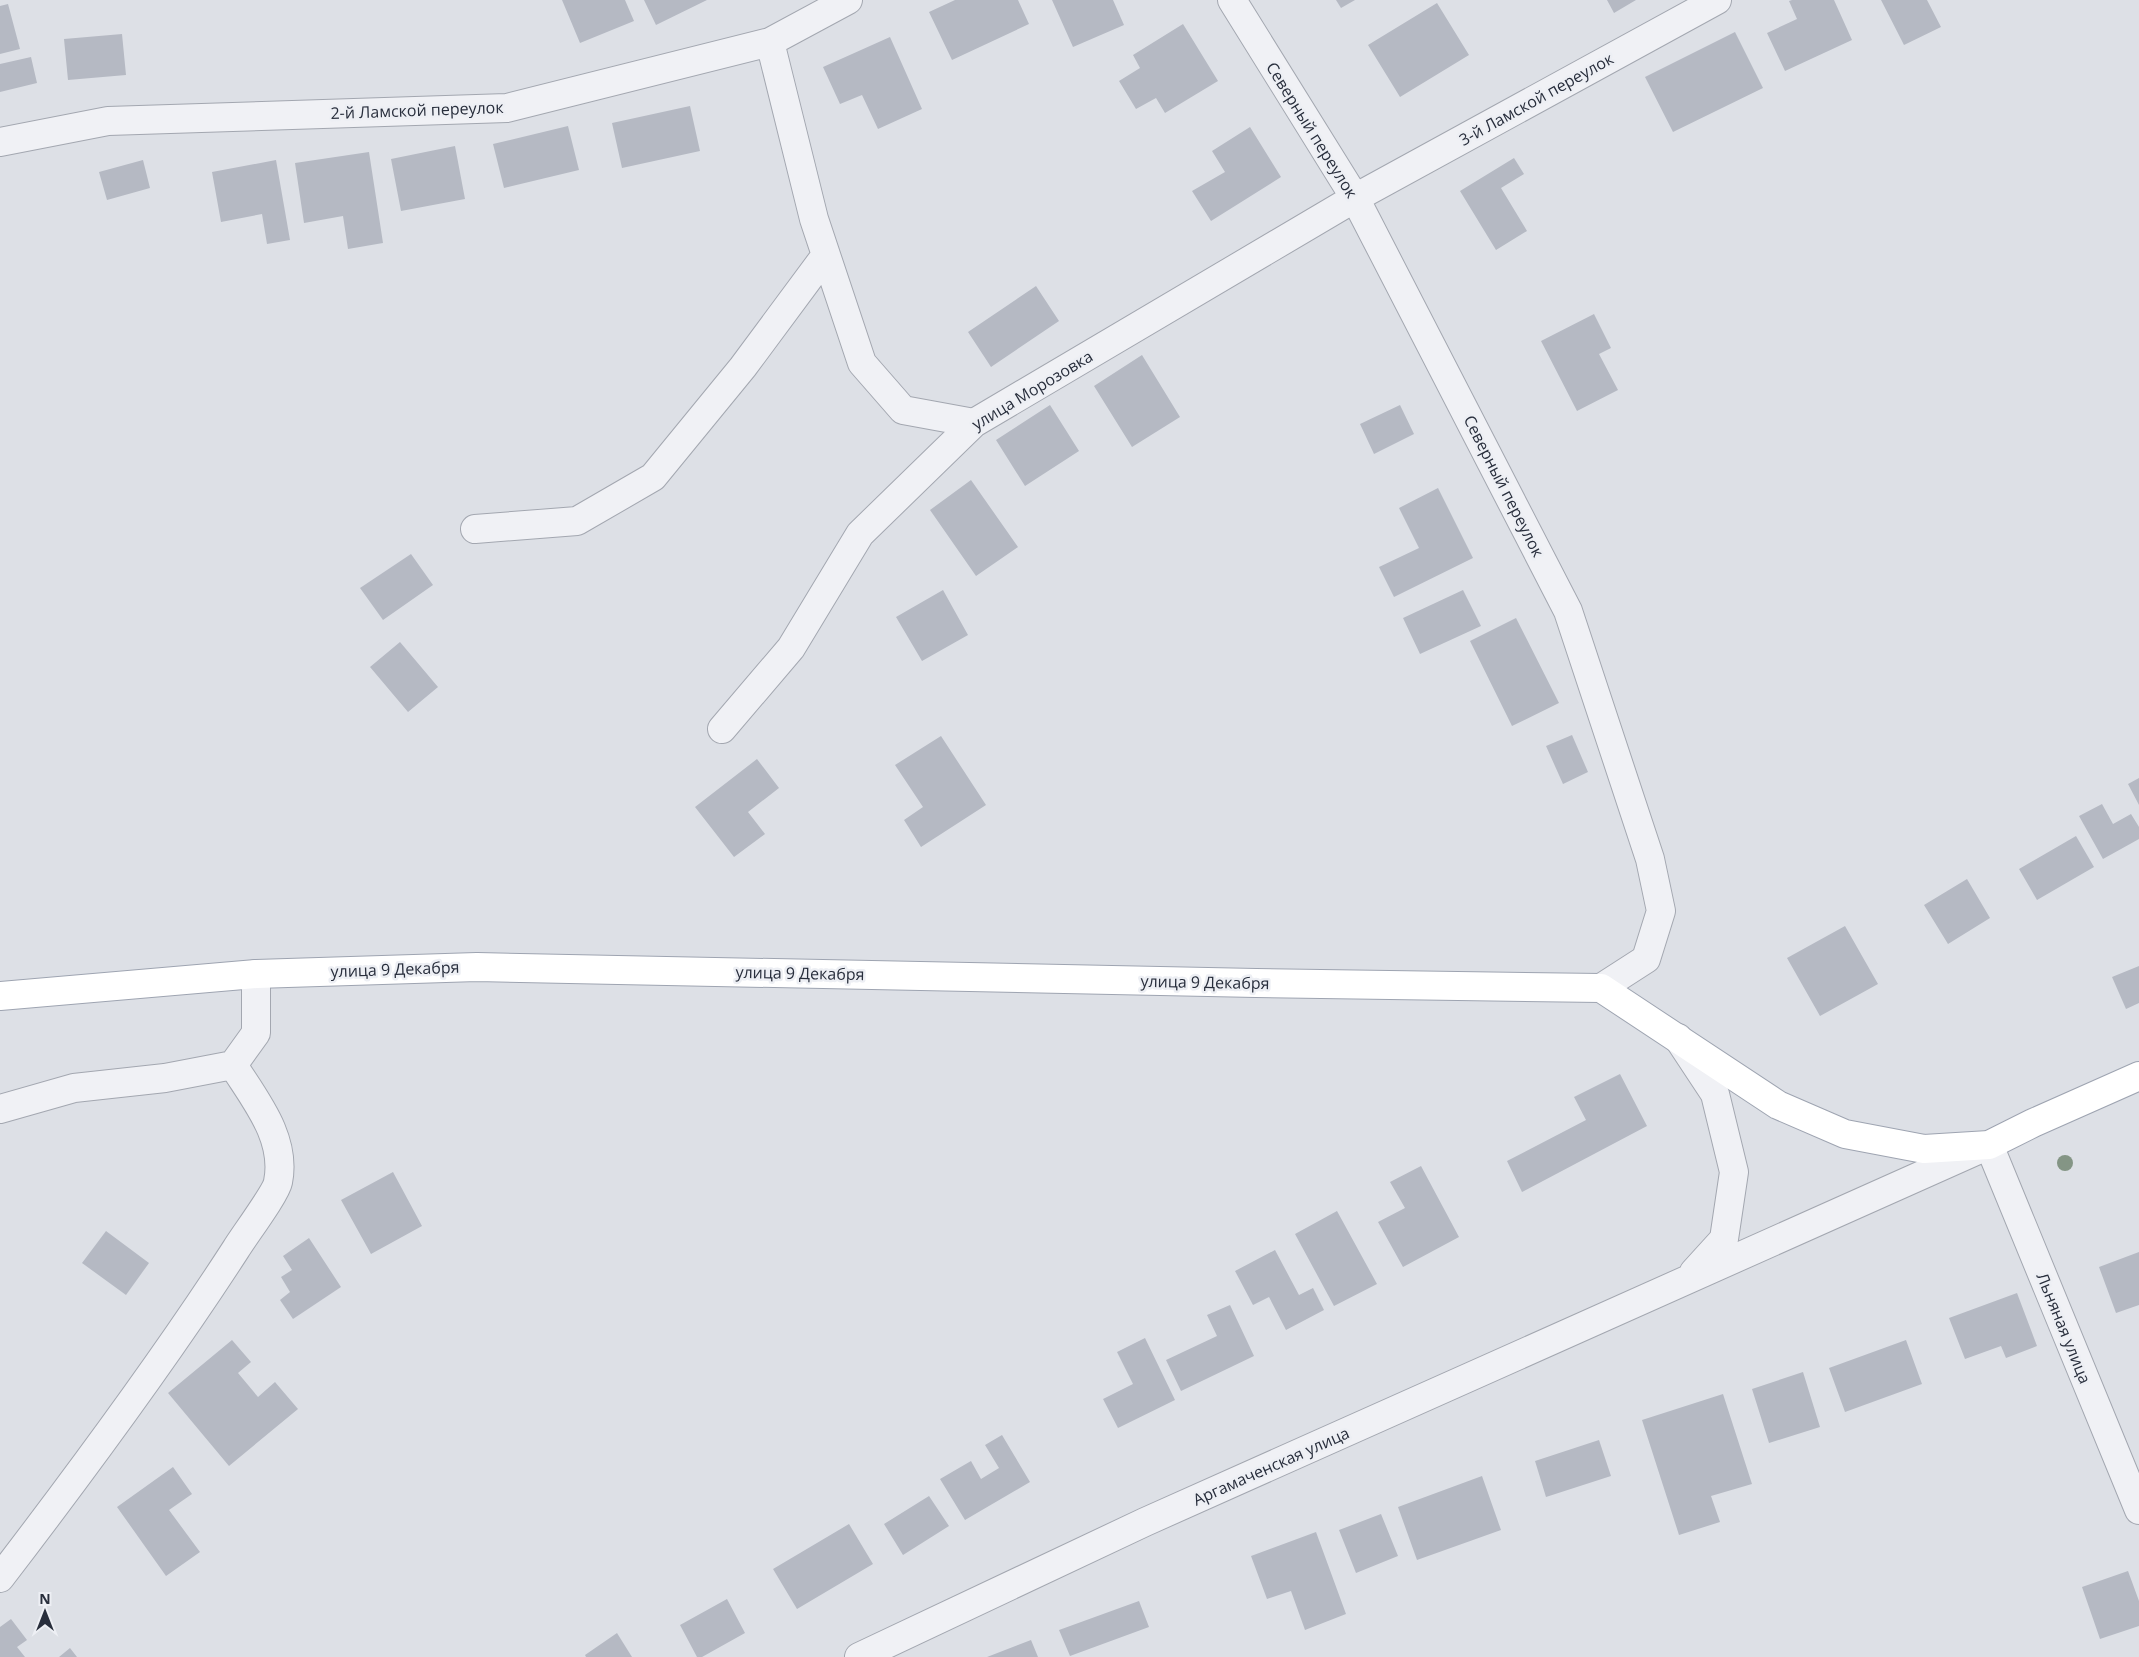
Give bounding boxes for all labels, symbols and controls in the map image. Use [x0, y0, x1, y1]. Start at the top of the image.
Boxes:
street label: 3-й Ламской переулок [1455, 47, 1618, 151]
street label: Северный переулок [1261, 58, 1363, 203]
street label: 2-й Ламской переулок [330, 96, 505, 124]
street label: улица Морозовка [967, 345, 1097, 435]
street label: Северный переулок [1459, 411, 1550, 561]
street label: улица 9 Декабря [330, 956, 460, 982]
street label: улица 9 Декабря [735, 961, 865, 985]
street label: улица 9 Декабря [1140, 970, 1270, 994]
street label: Льняная улица [2032, 1269, 2096, 1387]
street label: Аргамаченская улица [1189, 1422, 1353, 1510]
north arrow [20, 1587, 70, 1637]
text: N [39, 1589, 51, 1608]

